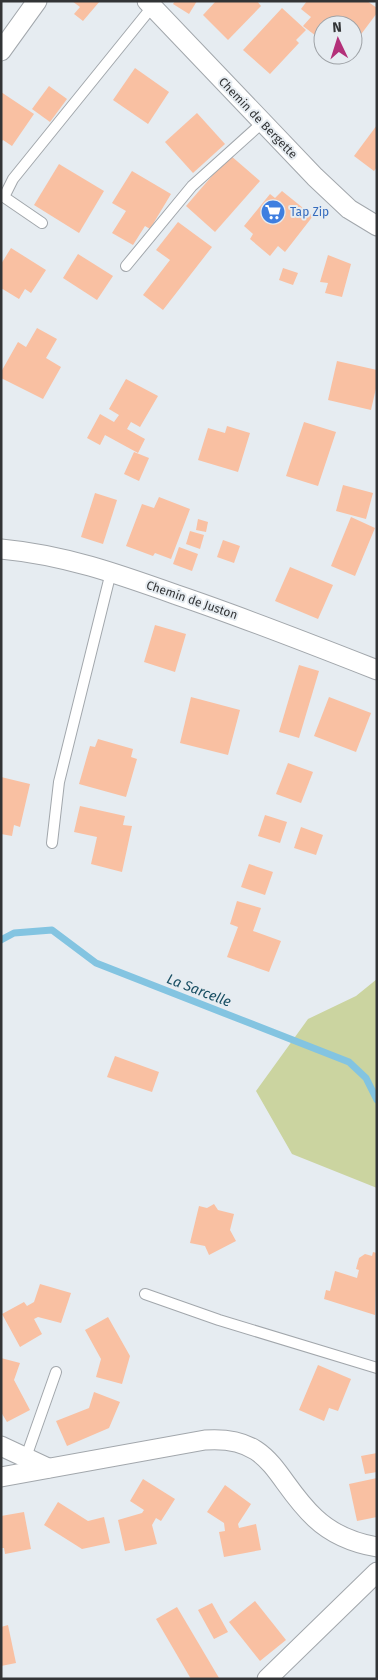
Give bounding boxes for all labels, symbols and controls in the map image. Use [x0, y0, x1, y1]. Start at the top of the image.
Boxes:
north arrow [313, 15, 363, 65]
text: N [332, 19, 342, 36]
street label: Chemin de Bergette [216, 75, 300, 161]
supermarket icon: Tap Zip [260, 199, 286, 225]
place label: Tap Zip [290, 205, 329, 219]
street label: Chemin de Juston [145, 578, 239, 622]
water label: La Sarcelle [164, 970, 233, 1010]

